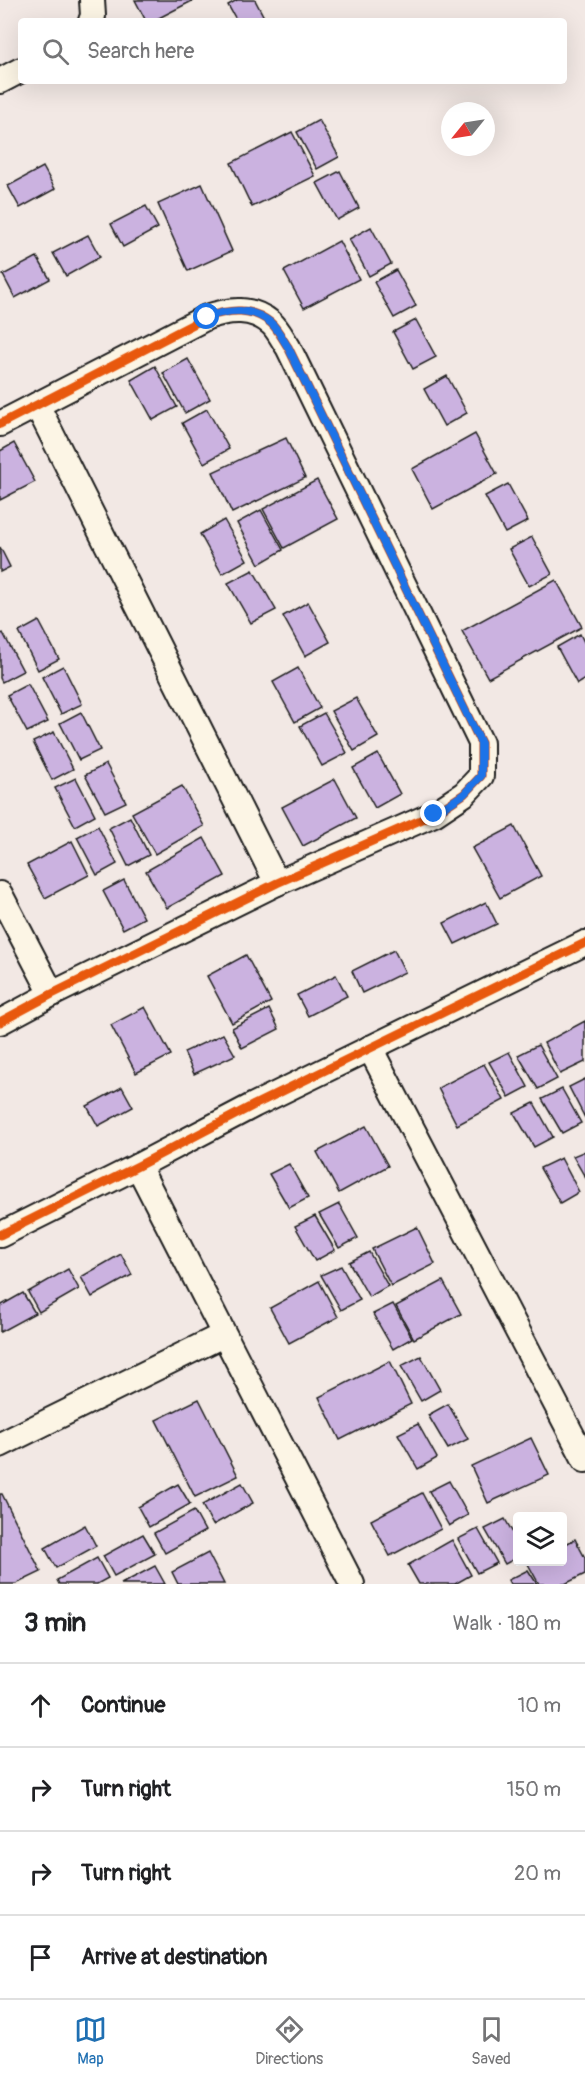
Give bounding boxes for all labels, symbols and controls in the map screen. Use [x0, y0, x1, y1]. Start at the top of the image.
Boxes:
search box [18, 18, 567, 84]
icon: search [39, 35, 72, 68]
text: Search here [87, 37, 194, 65]
north arrow [441, 102, 495, 156]
route start [193, 303, 219, 329]
route end [420, 800, 446, 826]
map controls [513, 1512, 567, 1566]
button: layers [513, 1512, 567, 1566]
text: 3 min [24, 1607, 86, 1639]
text: Walk · 180 m [453, 1611, 561, 1636]
icon: ahead [24, 1689, 57, 1722]
text: Continue [81, 1691, 165, 1719]
text: 10 m [517, 1693, 561, 1718]
icon: right [24, 1773, 57, 1806]
text: Turn right [81, 1775, 171, 1803]
text: 150 m [507, 1777, 561, 1802]
icon: right [24, 1857, 57, 1890]
text: Turn right [81, 1859, 171, 1887]
text: 20 m [514, 1861, 561, 1886]
icon: arrive [24, 1941, 57, 1974]
text: Arrive at destination [81, 1943, 267, 1971]
tab: Map [74, 2013, 107, 2069]
tab: Directions [255, 2013, 323, 2069]
tab: Saved [471, 2013, 511, 2069]

